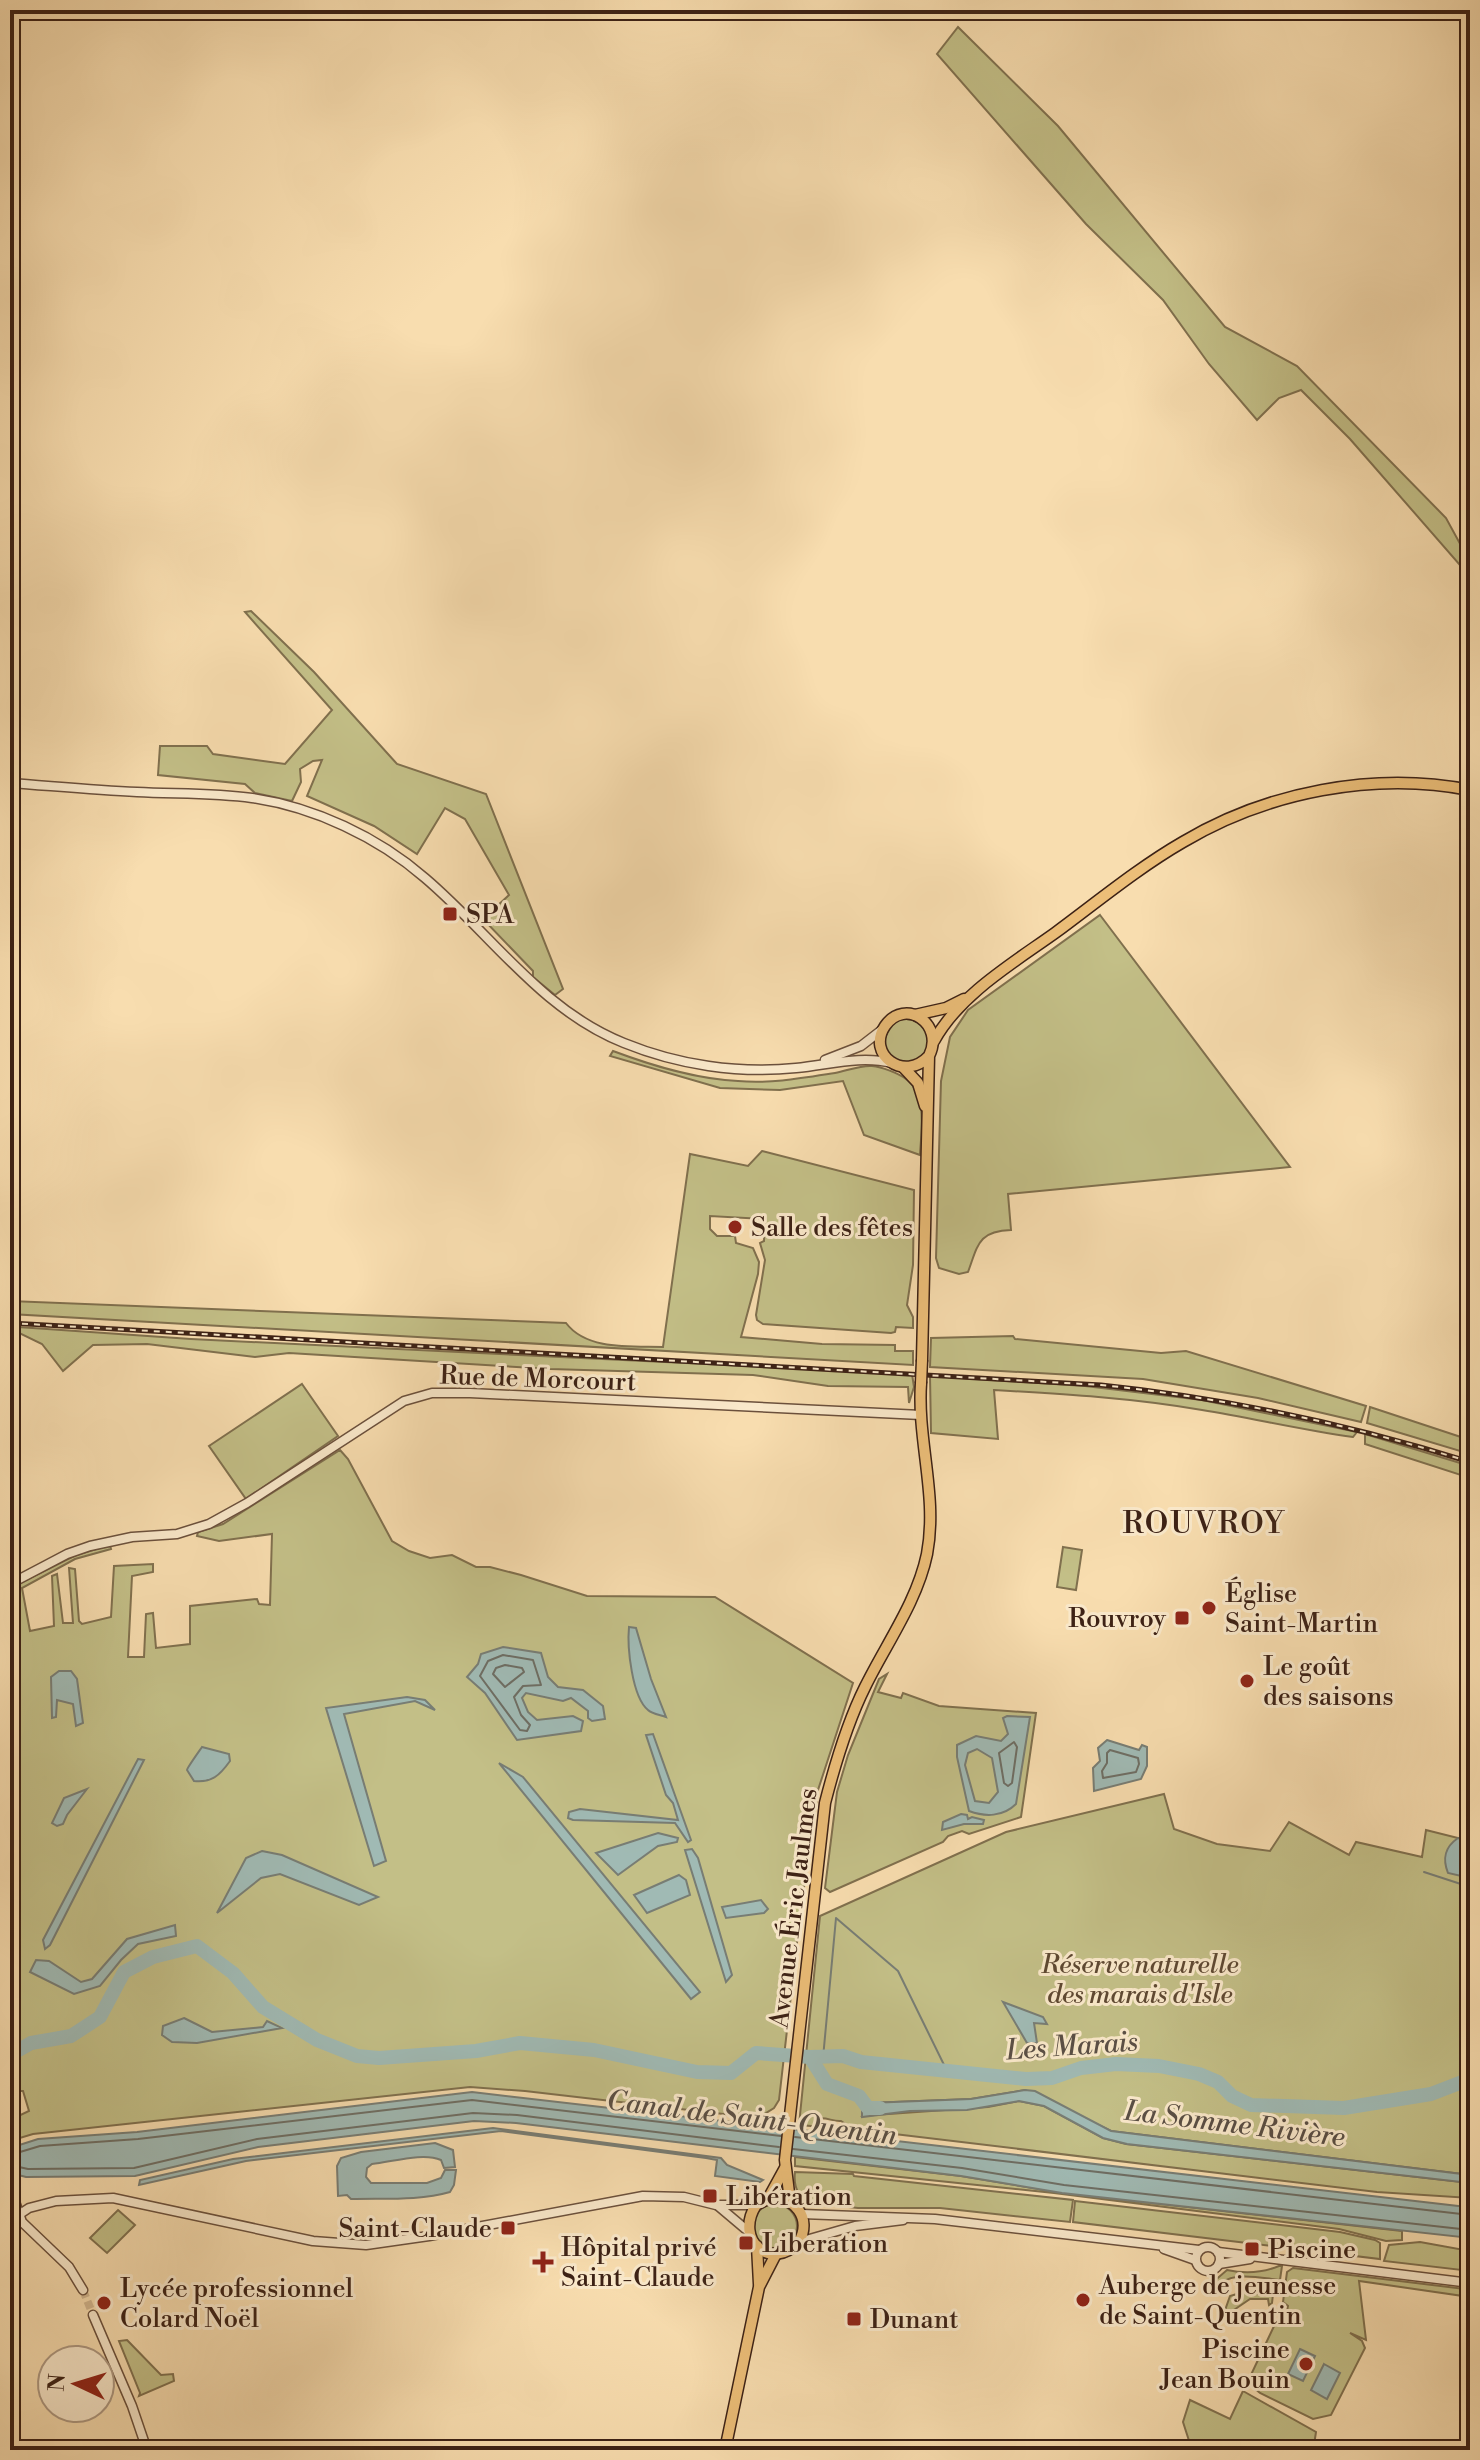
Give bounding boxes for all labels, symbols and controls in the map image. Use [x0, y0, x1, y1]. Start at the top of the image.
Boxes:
place label: SPA [466, 899, 515, 931]
marker: SPA [441, 905, 459, 923]
place label: Salle des fêtes [751, 1212, 913, 1244]
marker: Salle des fêtes [726, 1218, 744, 1236]
street label: Rue de Morcourt [439, 1360, 637, 1398]
district label: ROUVROY [1122, 1505, 1286, 1543]
place label: Église Saint-Martin [1225, 1576, 1378, 1640]
marker: Église Saint-Martin [1200, 1599, 1218, 1617]
place label: Rouvroy [1068, 1603, 1166, 1635]
marker: Rouvroy [1173, 1609, 1191, 1627]
place label: Le goût des saisons [1263, 1651, 1394, 1713]
marker: Le goût des saisons [1238, 1672, 1256, 1690]
street label: Avenue Éric Jaulmes [761, 1786, 825, 2031]
park label: Réserve naturelle des marais d'Isle [1040, 1949, 1239, 2011]
water label: Les Marais [1004, 2024, 1139, 2069]
water label: Canal de Saint-Quentin [605, 2083, 899, 2154]
water label: La Somme Rivière [1122, 2093, 1347, 2155]
place label: Libération [726, 2181, 852, 2213]
marker: Libération [701, 2187, 719, 2205]
place label: Saint-Claude [338, 2213, 492, 2245]
marker: Saint-Claude [499, 2219, 517, 2237]
place label: Liberation [762, 2228, 888, 2260]
place label: Hôpital privé Saint-Claude [561, 2232, 717, 2294]
marker: Liberation [737, 2234, 755, 2252]
place label: Piscine [1268, 2234, 1356, 2266]
marker: Piscine [1243, 2240, 1261, 2258]
marker: Hôpital privé Saint-Claude [532, 2251, 554, 2273]
place label: Auberge de jeunesse de Saint-Quentin [1098, 2270, 1336, 2332]
place label: Lycée professionnel Colard Noël [120, 2273, 354, 2335]
marker: Auberge de jeunesse de Saint-Quentin [1074, 2291, 1092, 2309]
marker: Lycée professionnel Colard Noël [95, 2294, 113, 2312]
place label: Dunant [870, 2304, 958, 2336]
marker: Dunant [845, 2310, 863, 2328]
place label: Piscine Jean Bouin [1159, 2334, 1290, 2396]
north arrow [36, 2344, 116, 2424]
marker: Piscine Jean Bouin [1297, 2355, 1315, 2373]
text: N [43, 2372, 72, 2392]

